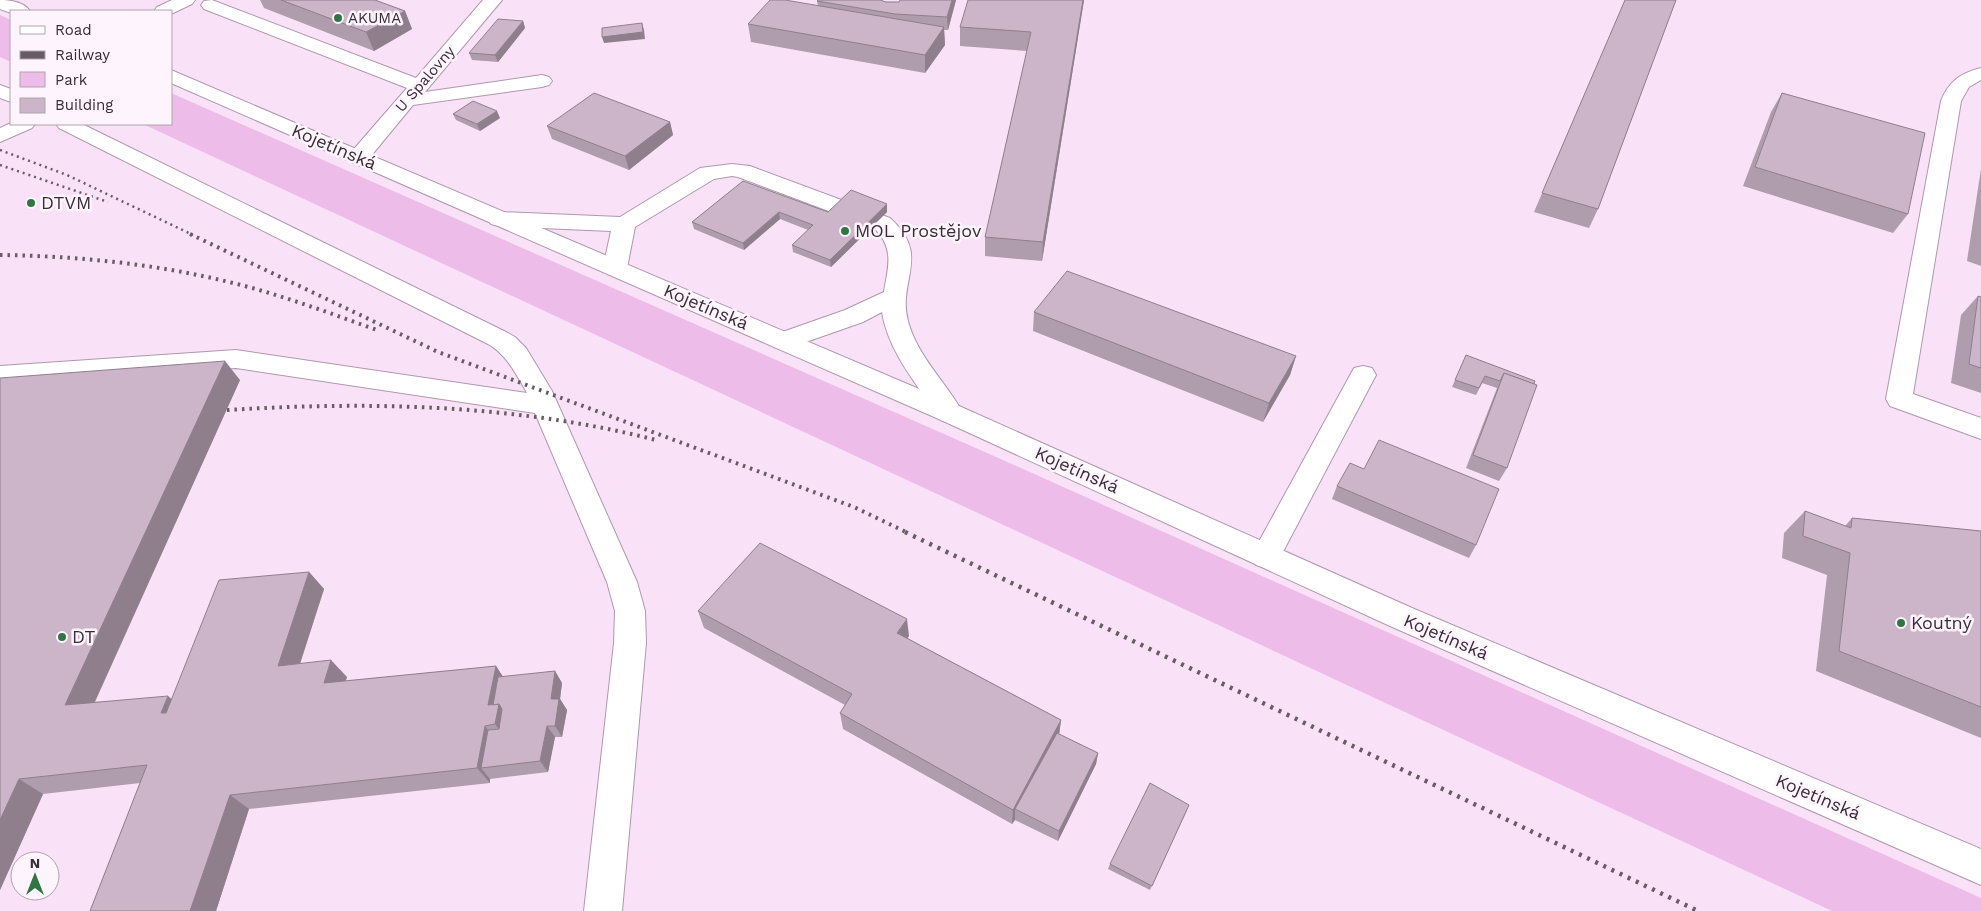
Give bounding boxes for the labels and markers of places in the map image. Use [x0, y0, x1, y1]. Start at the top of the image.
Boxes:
place label: AKUMA [348, 9, 401, 27]
marker: AKUMA [332, 12, 344, 24]
place label: DTVM [41, 192, 92, 213]
marker: DTVM [25, 197, 37, 209]
place label: MOL Prostějov [855, 220, 982, 241]
marker: MOL Prostějov [839, 225, 851, 237]
place label: Koutný [1911, 612, 1972, 633]
marker: Koutný [1895, 617, 1907, 629]
place label: DT [72, 626, 96, 647]
marker: DT [56, 631, 68, 643]

